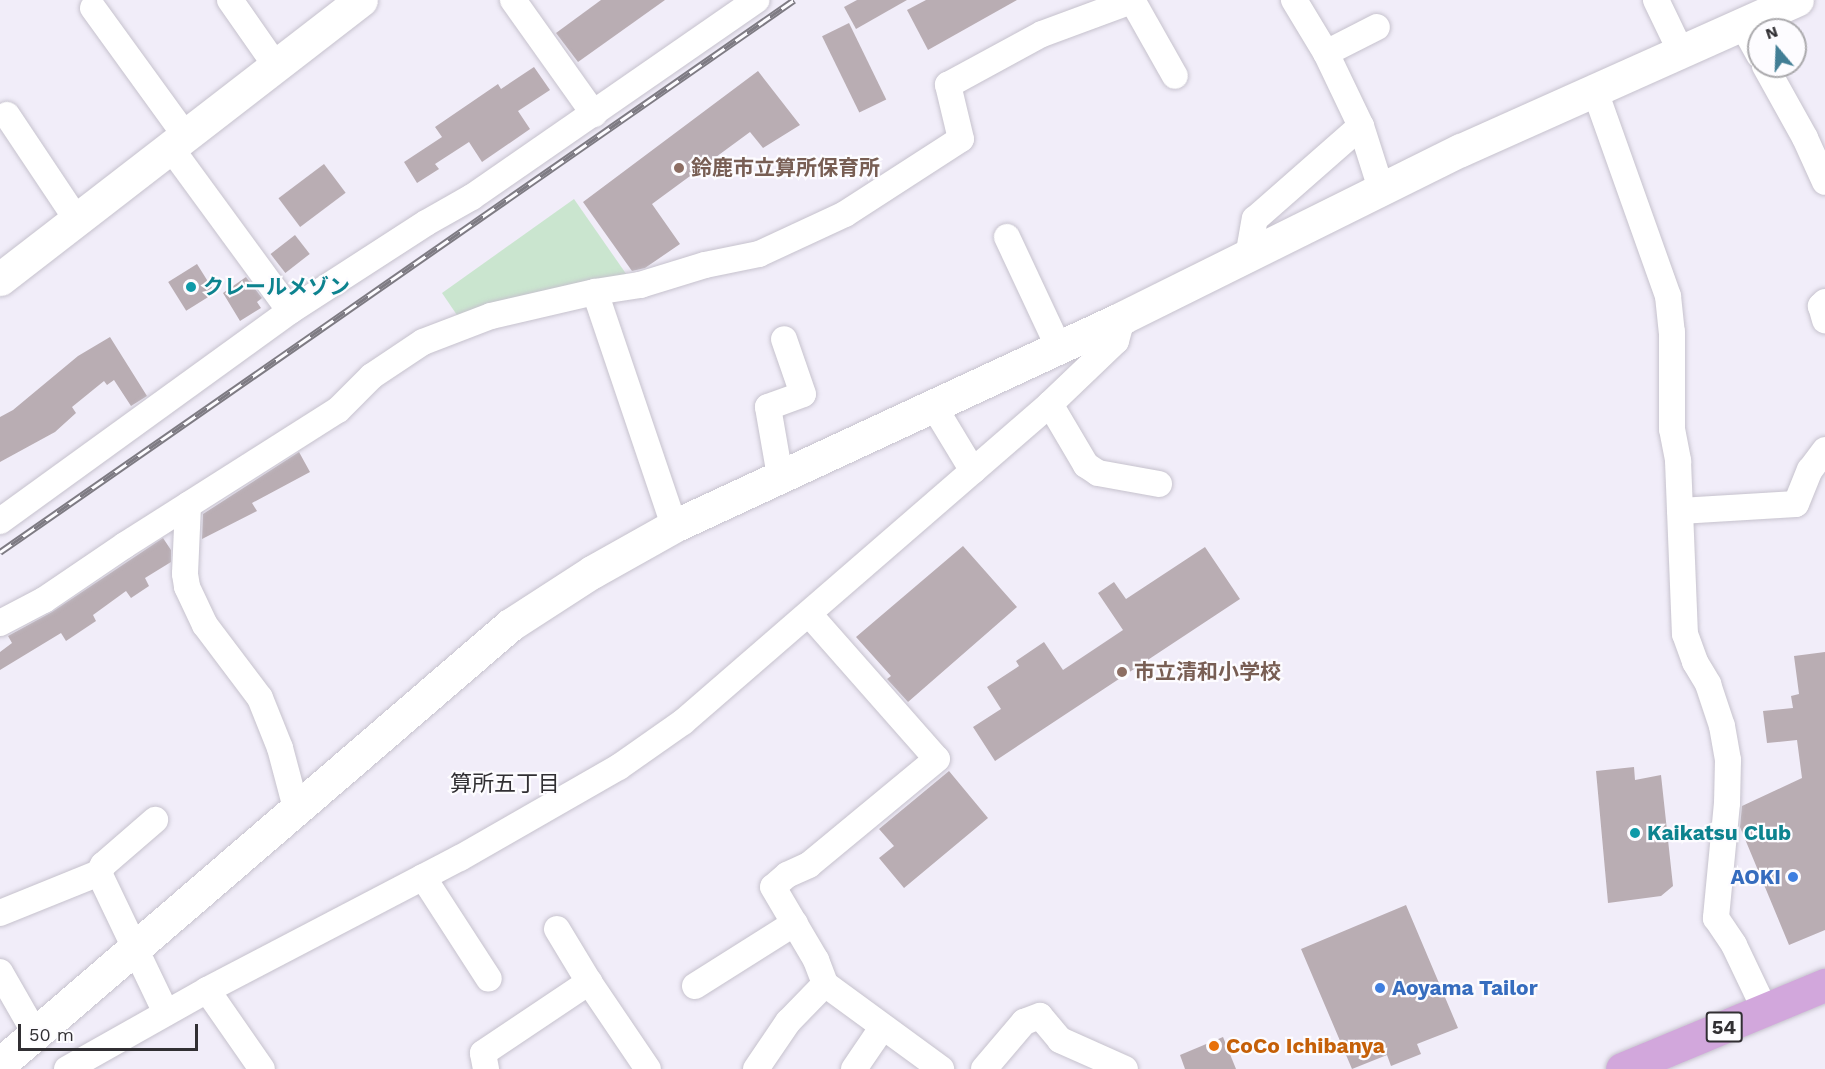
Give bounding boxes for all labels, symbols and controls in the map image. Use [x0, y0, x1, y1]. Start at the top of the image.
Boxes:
north arrow [1747, 18, 1807, 78]
text: N [1763, 21, 1780, 43]
place label: 鈴鹿市立算所保育所 [691, 155, 880, 181]
marker: 鈴鹿市立算所保育所 [672, 161, 686, 175]
place label: クレールメゾン [203, 274, 350, 300]
marker: クレールメゾン [184, 280, 198, 294]
place label: 市立清和小学校 [1134, 659, 1281, 685]
marker: 市立清和小学校 [1115, 665, 1129, 679]
district label: 算所五丁目 [450, 771, 560, 797]
place label: Kaikatsu Club [1647, 820, 1791, 846]
marker: Kaikatsu Club [1628, 826, 1642, 840]
place label: AOKI [1731, 864, 1781, 890]
marker: AOKI [1786, 870, 1800, 884]
place label: Aoyama Tailor [1392, 975, 1538, 1001]
marker: Aoyama Tailor [1373, 981, 1387, 995]
road number: 54 [1704, 1010, 1744, 1044]
scale bar [21, 1012, 201, 1050]
text: 50 m [29, 1024, 74, 1045]
place label: CoCo Ichibanya [1226, 1033, 1385, 1059]
marker: CoCo Ichibanya [1207, 1039, 1221, 1053]

